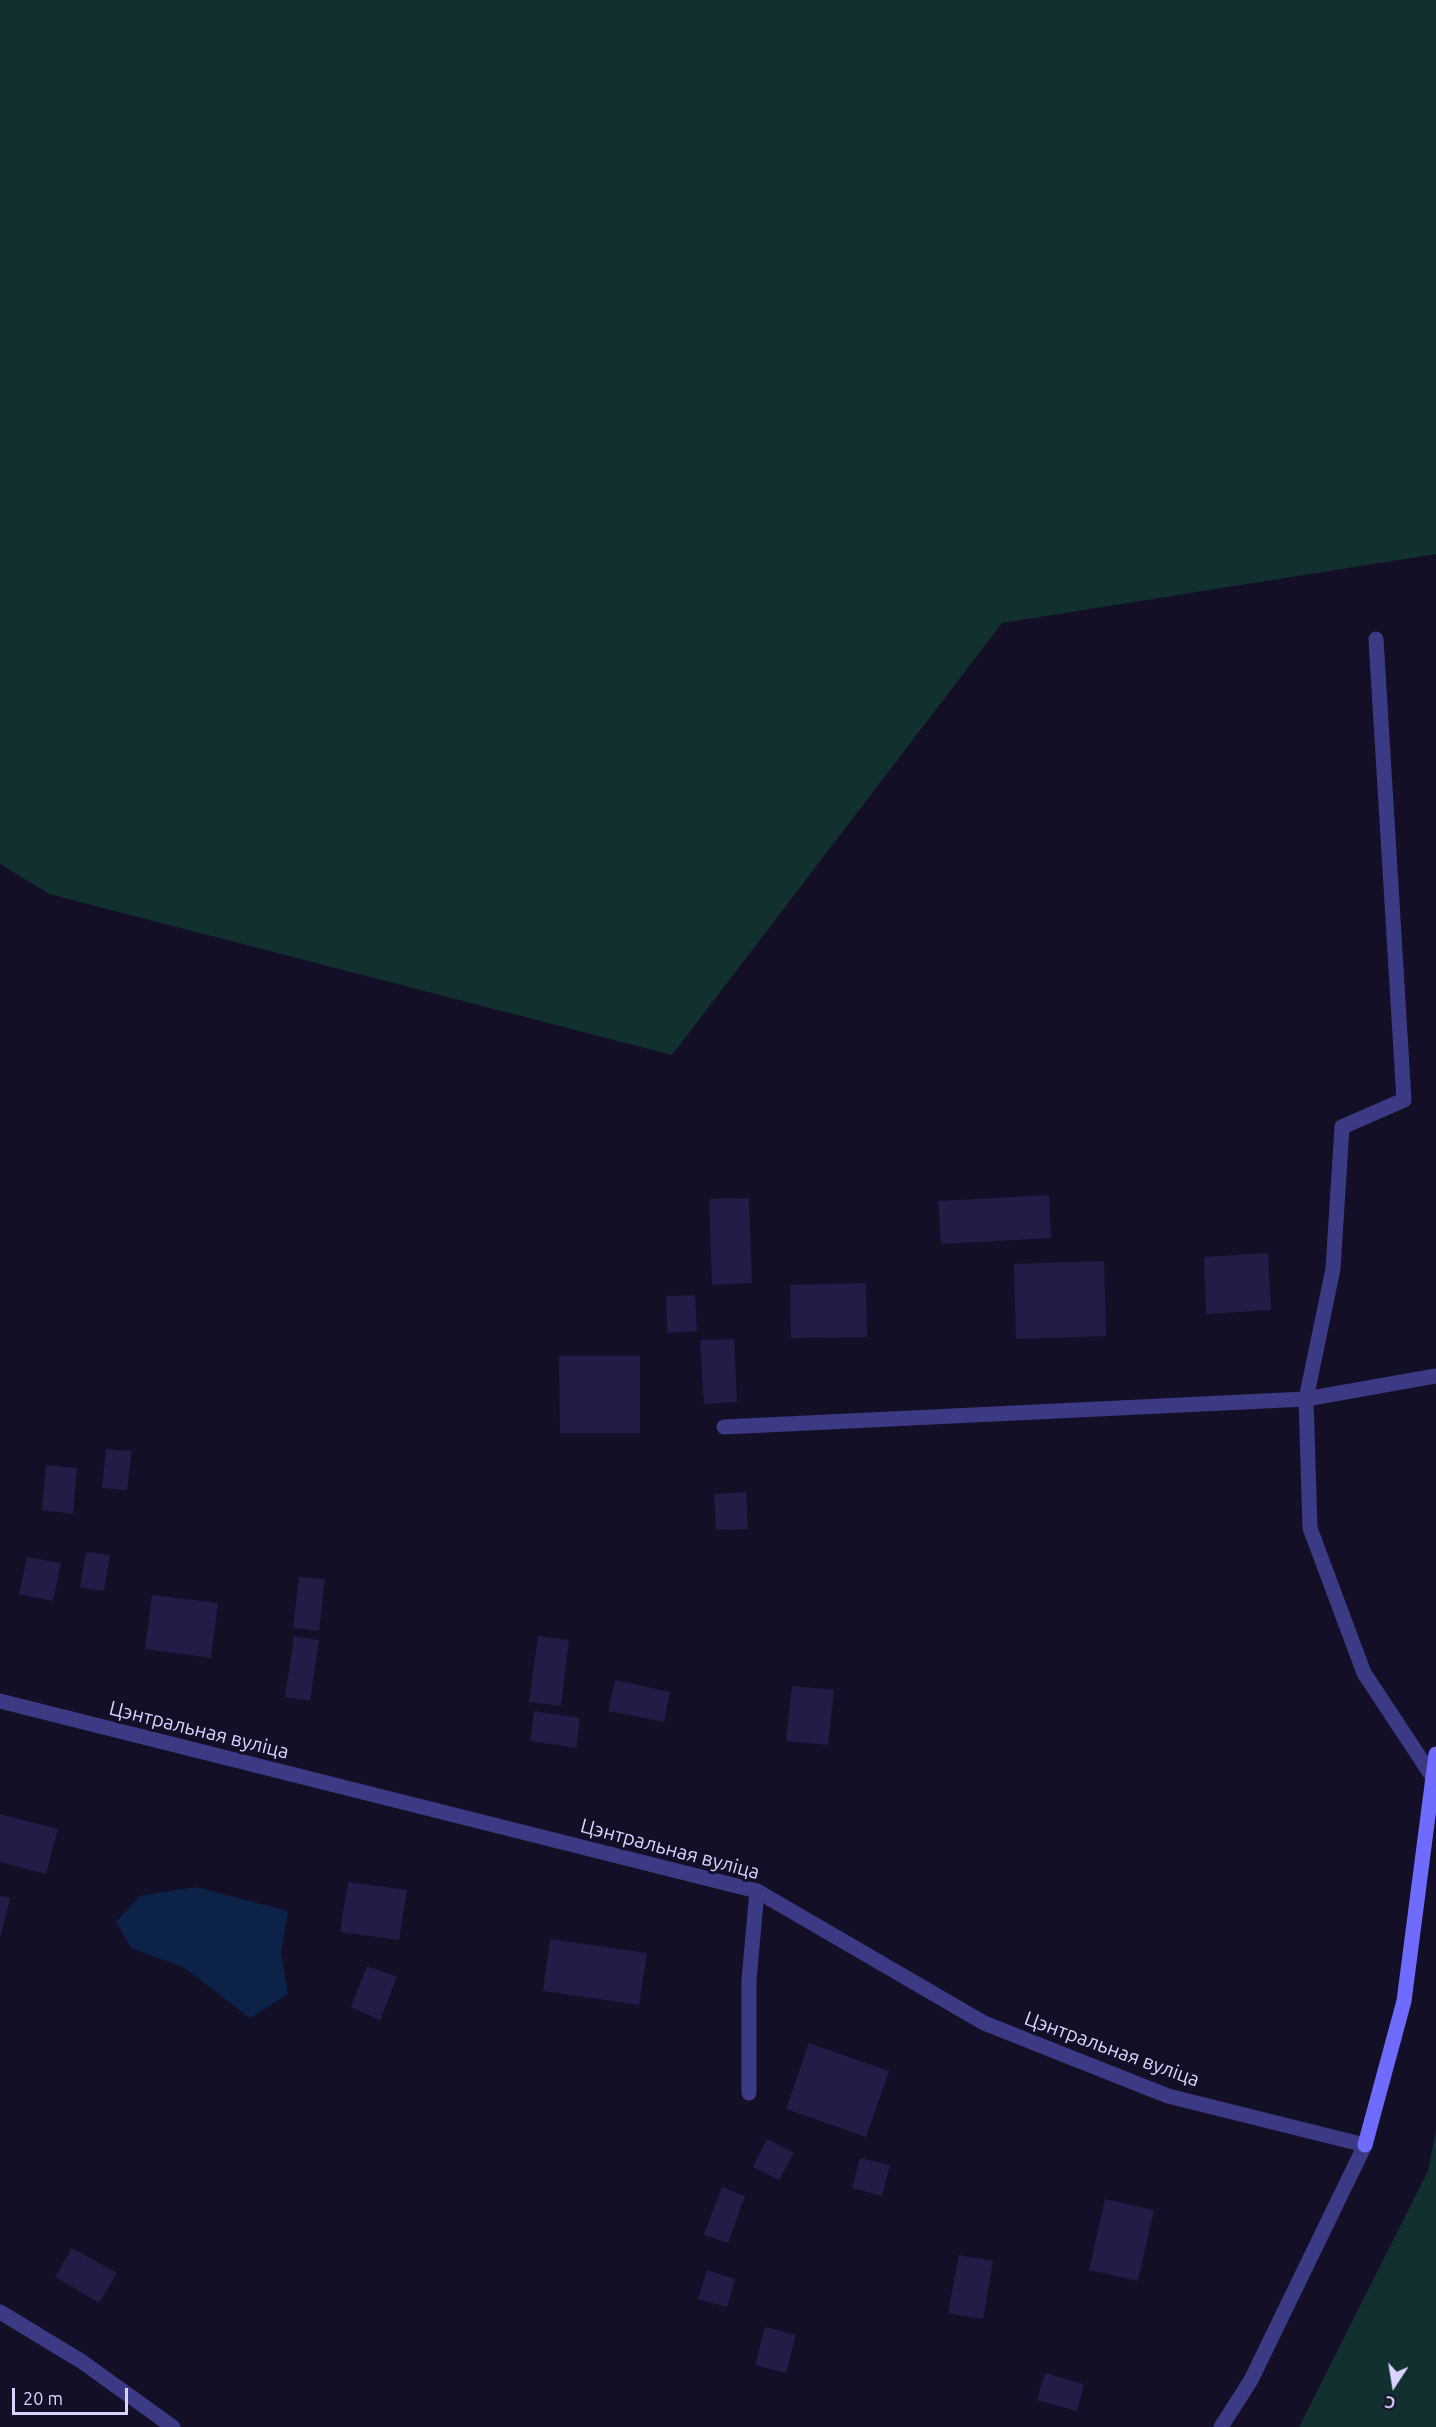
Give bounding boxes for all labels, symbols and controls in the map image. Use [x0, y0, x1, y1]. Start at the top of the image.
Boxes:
street label: Цэнтральная вуліца [107, 1696, 291, 1764]
street label: Цэнтральная вуліца [578, 1814, 762, 1884]
street label: Цэнтральная вуліца [1021, 2006, 1203, 2092]
north arrow [1364, 2355, 1424, 2415]
scale bar [15, 2376, 130, 2414]
text: 20 m [23, 2388, 63, 2408]
text: С [1383, 2393, 1397, 2412]

